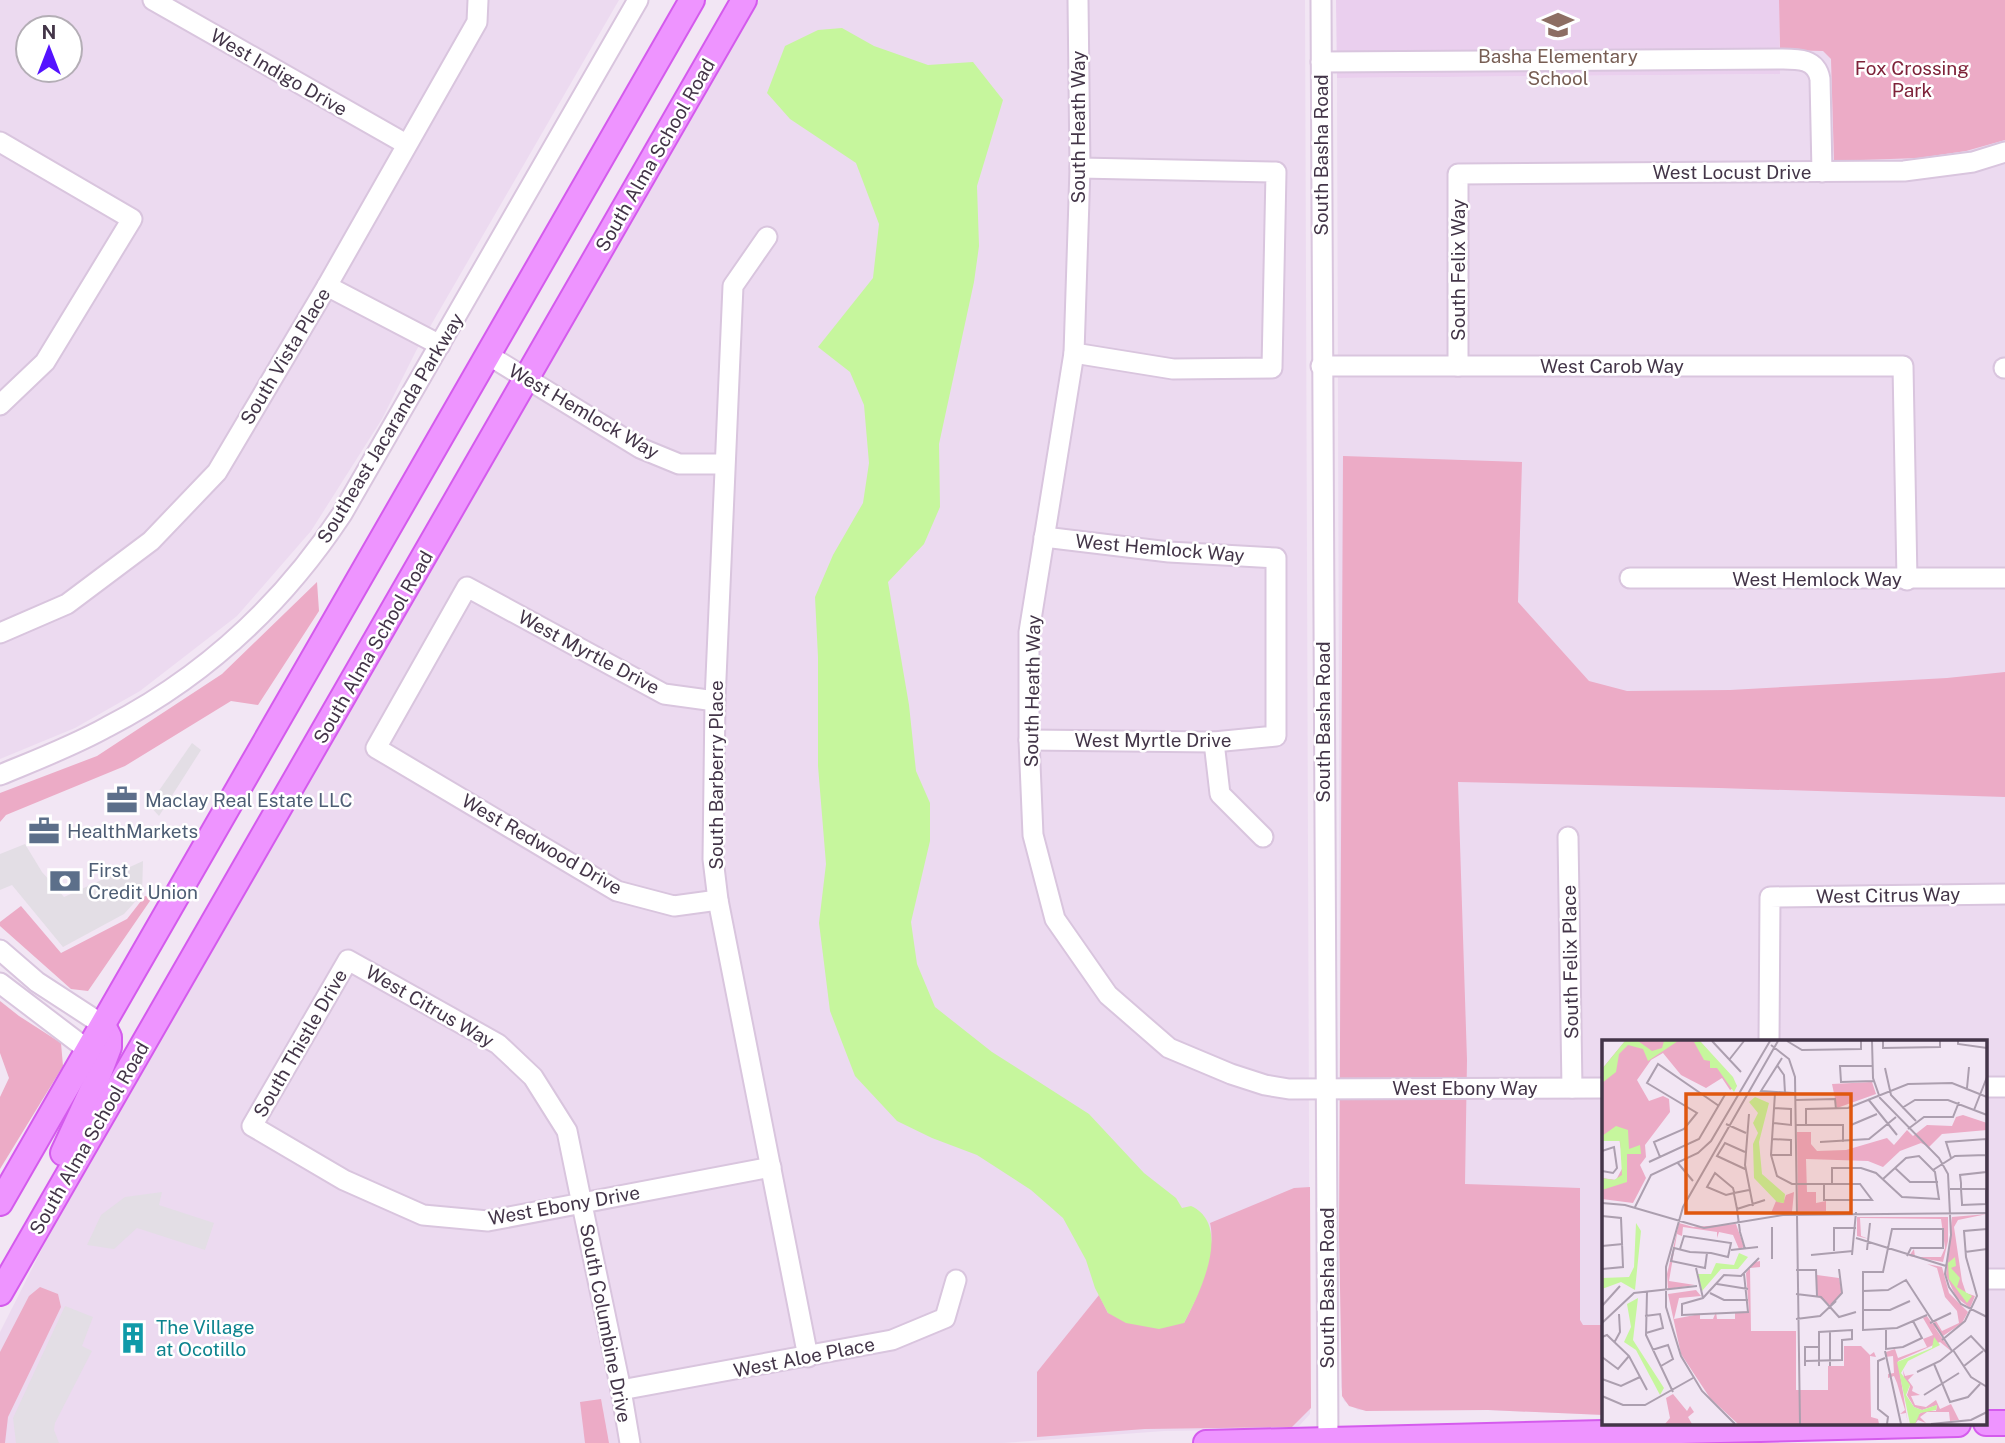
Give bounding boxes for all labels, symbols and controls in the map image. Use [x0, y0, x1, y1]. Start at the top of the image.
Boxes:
school or university icon: Basha Elementary School [1541, 8, 1575, 42]
north arrow [14, 14, 84, 84]
text: N [42, 21, 56, 43]
street label: West Indigo Drive [207, 24, 351, 120]
place label: Basha Elementary School [1478, 45, 1638, 89]
street label: South Heath Way [1067, 51, 1089, 203]
street label: South Alma School Road [591, 55, 719, 255]
park label: Fox Crossing Park [1855, 57, 1969, 101]
street label: South Basha Road [1310, 74, 1332, 236]
street label: West Locust Drive [1653, 161, 1811, 183]
street label: South Felix Way [1447, 199, 1469, 341]
street label: South Vista Place [235, 284, 335, 428]
street label: Southeast Jacaranda Parkway [312, 309, 468, 547]
street label: West Carob Way [1540, 355, 1684, 377]
street label: West Hemlock Way [505, 359, 663, 463]
street label: West Hemlock Way [1075, 530, 1245, 566]
street label: South Alma School Road [309, 547, 437, 747]
street label: West Hemlock Way [1732, 568, 1902, 590]
street label: West Myrtle Drive [515, 605, 663, 699]
street label: South Heath Way [1020, 614, 1044, 768]
street label: South Basha Road [1312, 641, 1334, 803]
street label: South Barberry Place [705, 680, 727, 870]
street label: West Myrtle Drive [1075, 729, 1231, 751]
office icon: Maclay Real Estate LLC [105, 783, 139, 817]
place label: Maclay Real Estate LLC [145, 789, 353, 811]
street label: West Redwood Drive [458, 789, 626, 899]
office icon: HealthMarkets [27, 814, 61, 848]
place label: HealthMarkets [67, 820, 198, 842]
place label: First Credit Union [88, 859, 198, 903]
bank icon: First Credit Union [48, 864, 82, 898]
street label: West Citrus Way [1816, 883, 1960, 907]
street label: South Felix Place [1558, 885, 1582, 1039]
street label: West Citrus Way [362, 960, 498, 1052]
street label: South Thistle Drive [249, 965, 351, 1121]
street label: South Alma School Road [25, 1038, 153, 1238]
inset map [1602, 1040, 1988, 1426]
street label: West Ebony Way [1392, 1077, 1538, 1099]
street label: West Ebony Drive [486, 1181, 642, 1229]
street label: South Basha Road [1316, 1207, 1338, 1369]
street label: South Columbine Drive [576, 1222, 636, 1424]
place label: The Village at Ocotillo [156, 1316, 255, 1360]
building icon: The Village at Ocotillo [116, 1321, 150, 1355]
street label: West Aloe Place [732, 1333, 876, 1381]

